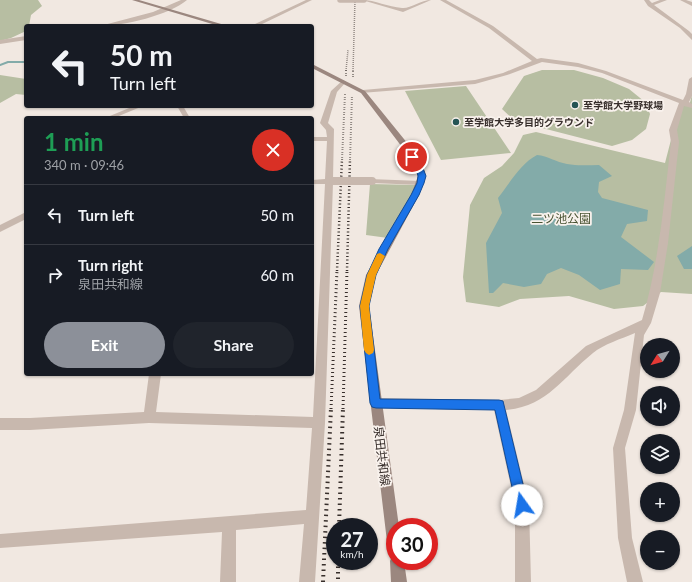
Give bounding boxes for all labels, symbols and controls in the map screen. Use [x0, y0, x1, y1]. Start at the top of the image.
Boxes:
text: 50 m [110, 38, 173, 72]
icon: left [44, 40, 96, 92]
text: Turn left [110, 72, 176, 94]
place label: 至学館大学野球場 [583, 99, 663, 111]
marker: 至学館大学野球場 [570, 100, 580, 110]
place label: 至学館大学多目的グラウンド [464, 116, 594, 128]
marker: 至学館大学多目的グラウンド [451, 117, 461, 127]
text: 1 min [44, 127, 104, 156]
button: close [252, 129, 294, 171]
pin [395, 140, 429, 174]
icon: arrive [401, 146, 423, 168]
text: 340 m · 09:46 [44, 157, 124, 173]
icon: left [44, 204, 66, 226]
text: Turn left [78, 206, 134, 224]
text: 50 m [260, 206, 294, 224]
park label: 二ツ池公園 [531, 211, 591, 226]
text: Turn right [78, 256, 143, 274]
icon: right [44, 264, 66, 286]
text: 60 m [260, 266, 294, 284]
text: 泉田共和線 [78, 276, 143, 292]
button: Exit [44, 322, 165, 368]
button: Share [173, 322, 294, 368]
north arrow [640, 338, 680, 378]
map controls [640, 338, 680, 570]
button: sound [640, 386, 680, 426]
street label: 泉田共和線 [371, 425, 393, 487]
button: layers [640, 434, 680, 474]
button: + [640, 482, 680, 522]
position arrow [501, 484, 543, 526]
speed limit sign: 30 [386, 518, 438, 570]
text: 27 [340, 527, 364, 551]
button: − [640, 530, 680, 570]
text: km/h [340, 548, 364, 560]

